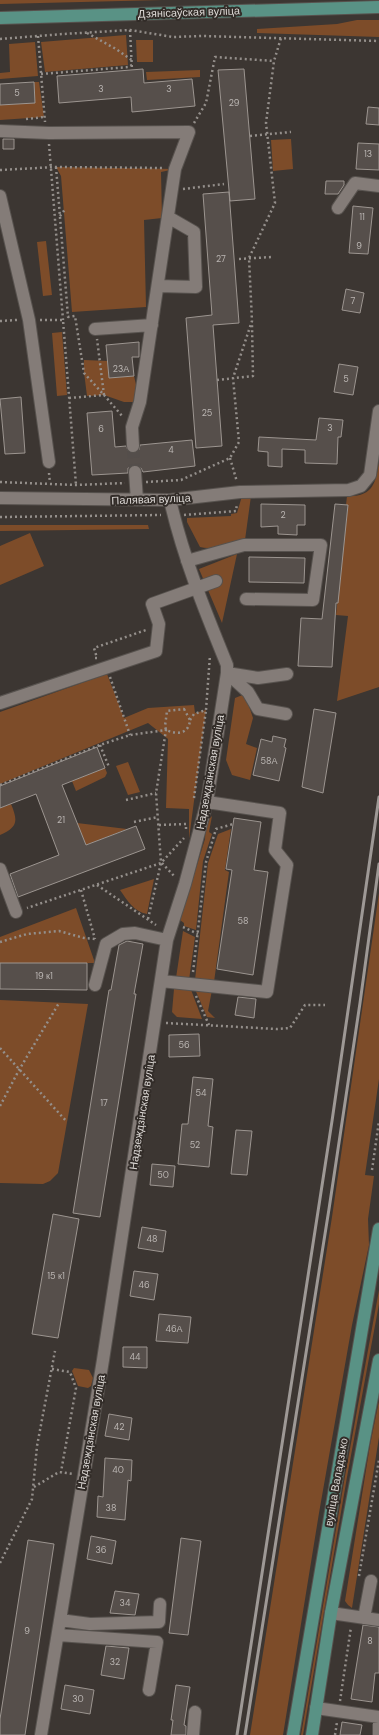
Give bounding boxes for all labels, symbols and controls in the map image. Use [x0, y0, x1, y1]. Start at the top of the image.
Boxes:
street label: Дзянісаўская вуліца [138, 3, 241, 21]
house number: 3 [98, 83, 104, 95]
house number: 3 [166, 83, 172, 95]
house number: 5 [14, 87, 20, 99]
house number: 29 [229, 97, 240, 109]
house number: 13 [364, 148, 372, 160]
house number: 11 [359, 211, 365, 223]
house number: 9 [356, 240, 362, 252]
house number: 27 [216, 253, 226, 265]
house number: 7 [351, 295, 356, 307]
house number: 23А [113, 363, 129, 375]
house number: 5 [343, 373, 349, 385]
house number: 25 [202, 407, 212, 419]
house number: 3 [327, 422, 333, 434]
house number: 6 [98, 423, 104, 435]
house number: 4 [168, 444, 174, 456]
street label: Палявая вуліца [111, 491, 192, 507]
house number: 2 [280, 509, 286, 521]
street label: Надзеждзінская вуліца [193, 713, 227, 831]
house number: 58А [261, 755, 277, 767]
house number: 21 [57, 814, 65, 826]
house number: 58 [238, 915, 248, 927]
house number: 19 к1 [35, 970, 53, 982]
house number: 56 [178, 1039, 190, 1051]
street label: Надзеждзінская вуліца [126, 1053, 158, 1171]
house number: 54 [196, 1087, 207, 1099]
house number: 17 [100, 1097, 108, 1109]
house number: 52 [190, 1139, 200, 1151]
house number: 50 [157, 1169, 169, 1181]
house number: 48 [147, 1233, 157, 1245]
house number: 15 к1 [47, 1270, 65, 1282]
house number: 46 [138, 1279, 150, 1291]
house number: 46А [165, 1323, 183, 1335]
house number: 44 [130, 1351, 141, 1363]
street label: Надзеждзінская вуліца [74, 1373, 108, 1491]
house number: 42 [114, 1421, 124, 1433]
street label: вуліца Валадзько [321, 1437, 351, 1527]
house number: 40 [112, 1464, 124, 1476]
house number: 38 [106, 1502, 116, 1514]
house number: 36 [96, 1544, 107, 1556]
house number: 34 [120, 1597, 131, 1609]
house number: 9 [24, 1625, 30, 1637]
house number: 8 [367, 1635, 373, 1647]
house number: 32 [110, 1656, 120, 1668]
house number: 30 [72, 1693, 84, 1705]

